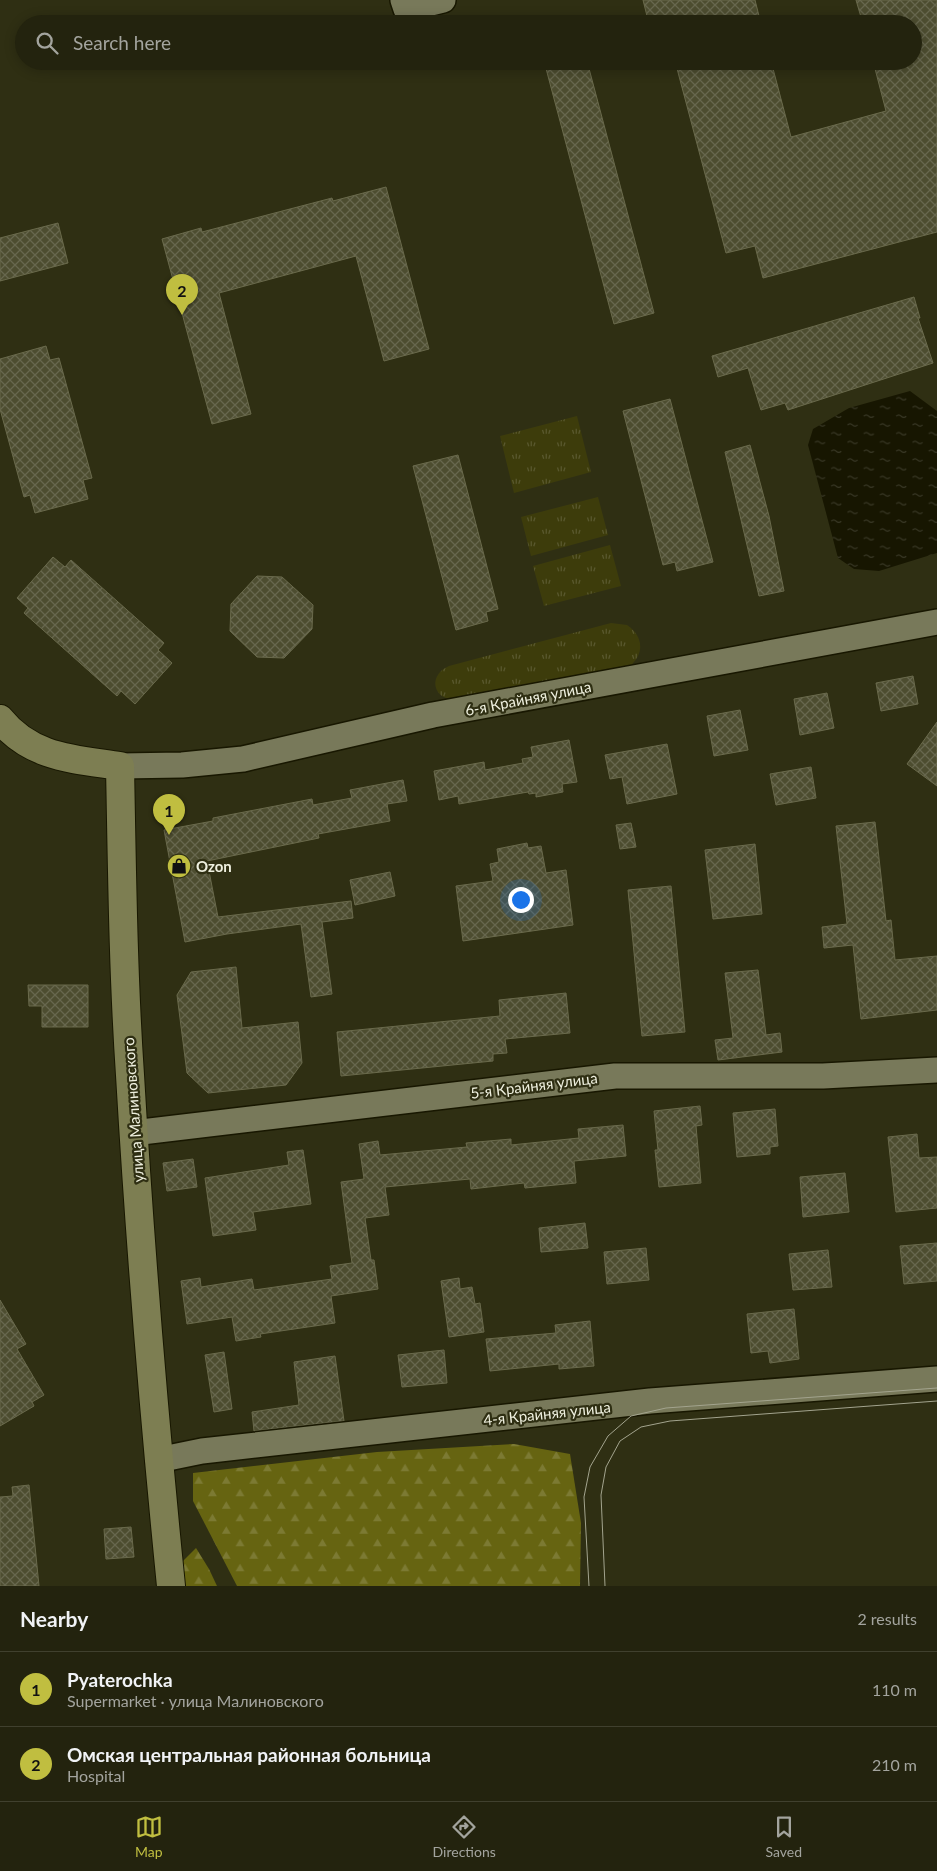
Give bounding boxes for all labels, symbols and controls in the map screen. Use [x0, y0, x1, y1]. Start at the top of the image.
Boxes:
search box [15, 15, 922, 70]
icon: search [33, 29, 61, 57]
text: Search here [73, 31, 171, 54]
pin: 2 [166, 274, 198, 315]
street label: 6-я Крайняя улица [463, 677, 593, 719]
pin: 1 [153, 794, 185, 835]
shop icon: Ozon [166, 853, 192, 879]
place label: Ozon [196, 857, 232, 875]
your location [508, 887, 534, 913]
street label: улица Малиновского [119, 1037, 147, 1183]
street label: 5-я Крайняя улица [469, 1068, 599, 1102]
street label: 4-я Крайняя улица [482, 1397, 612, 1429]
text: Nearby [20, 1606, 88, 1631]
text: 2 results [857, 1609, 917, 1628]
text: Pyaterochka [67, 1668, 173, 1691]
text: 1 [31, 1680, 41, 1699]
text: 110 m [872, 1680, 917, 1699]
text: Supermarket · улица Малиновского [67, 1691, 324, 1710]
text: Омская центральная районная больница [67, 1743, 431, 1766]
text: 2 [31, 1755, 41, 1774]
text: 210 m [872, 1755, 917, 1774]
text: Hospital [67, 1766, 125, 1785]
tab: Map [135, 1813, 163, 1860]
tab: Directions [433, 1813, 496, 1860]
tab: Saved [766, 1813, 802, 1860]

